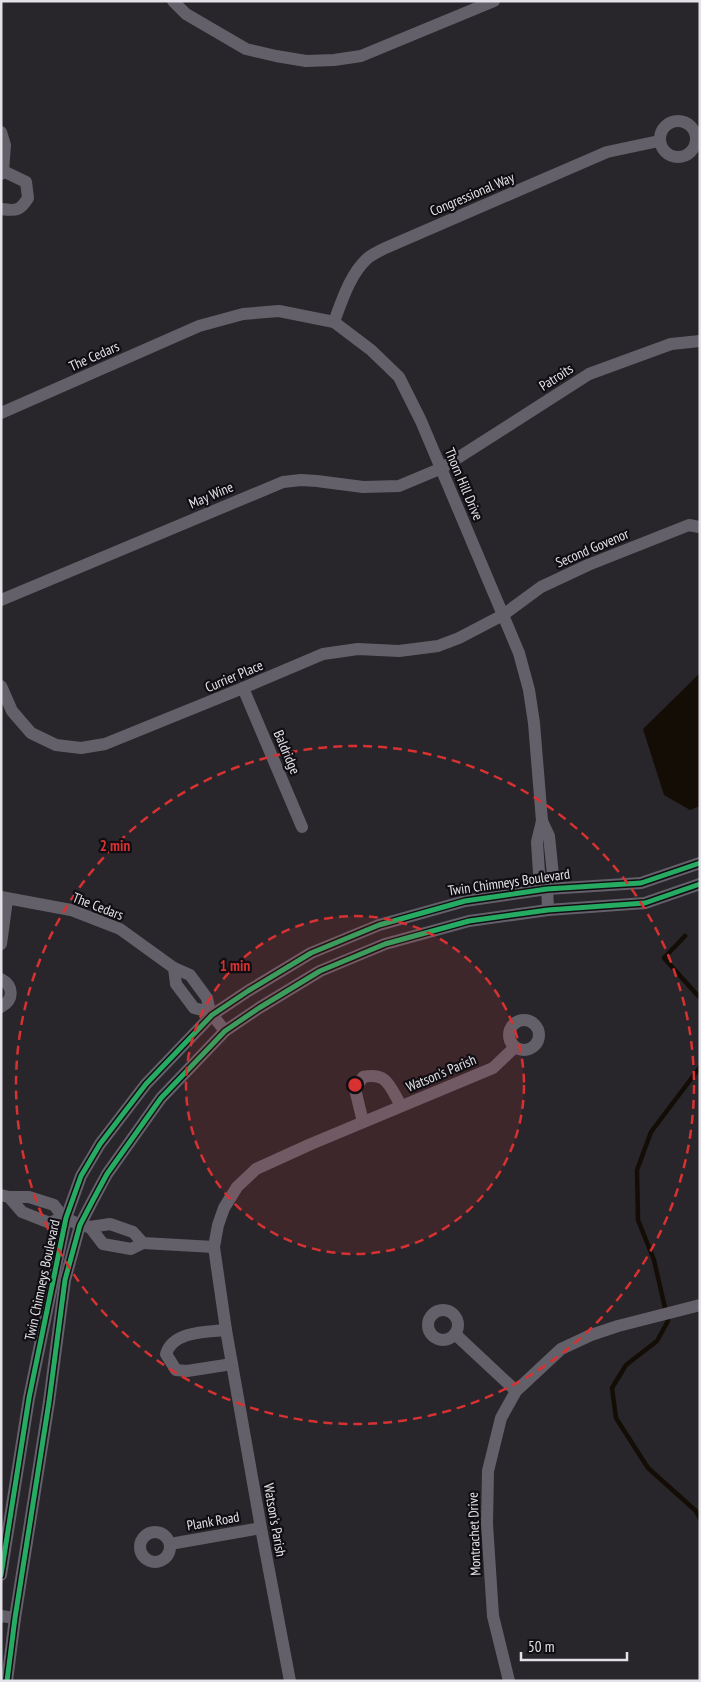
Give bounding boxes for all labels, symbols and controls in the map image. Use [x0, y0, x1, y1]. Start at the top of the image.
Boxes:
street label: Congressional Way [427, 168, 518, 220]
street label: The Cedars [66, 337, 122, 375]
street label: Patroits [536, 359, 577, 395]
street label: Thorn Hill Drive [441, 445, 487, 523]
street label: May Wine [186, 478, 236, 512]
street label: Second Govenor [553, 524, 631, 571]
street label: Currier Place [202, 656, 266, 696]
street label: Baldridge [270, 727, 304, 777]
text: 2 min [100, 836, 130, 855]
street label: Twin Chimneys Boulevard [447, 865, 571, 899]
street label: The Cedars [70, 888, 126, 924]
text: 1 min [220, 956, 250, 975]
street label: Watson's Parish [403, 1050, 479, 1096]
centre of rings [346, 1076, 364, 1094]
street label: Twin Chimneys Boulevard [20, 1218, 64, 1342]
street label: Watson's Parish [260, 1482, 290, 1558]
street label: Montrachet Drive [464, 1492, 484, 1576]
street label: Plank Road [185, 1508, 241, 1534]
scale bar [521, 1630, 627, 1662]
text: 50 m [528, 1637, 554, 1656]

